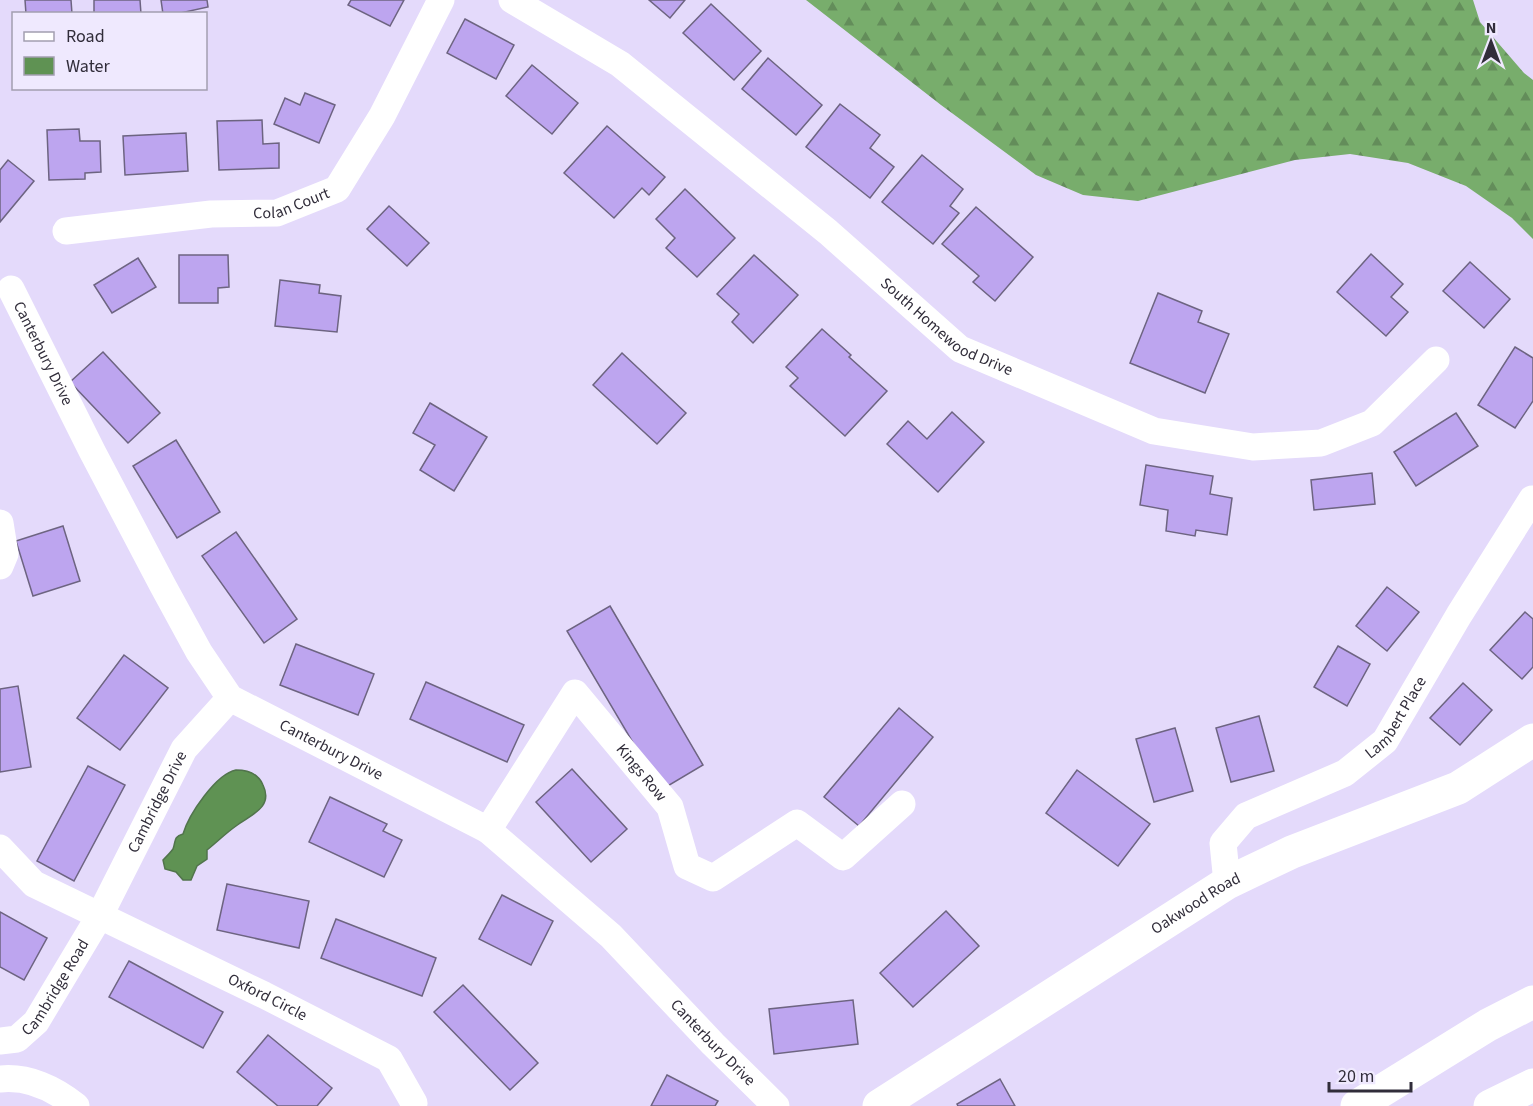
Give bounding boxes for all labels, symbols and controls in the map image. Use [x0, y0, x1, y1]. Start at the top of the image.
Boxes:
legend [12, 12, 207, 90]
north arrow [1461, 12, 1521, 72]
text: N [1486, 17, 1496, 39]
text: Road [66, 24, 105, 49]
text: Water [66, 54, 110, 79]
street label: Colan Court [253, 182, 333, 224]
street label: South Homewood Drive [876, 272, 1016, 381]
street label: Canterbury Drive [8, 298, 78, 409]
street label: Lambert Place [1360, 672, 1432, 764]
street label: Canterbury Drive [276, 714, 387, 785]
street label: Kings Row [611, 739, 672, 807]
street label: Cambridge Drive [122, 747, 192, 857]
street label: Oakwood Road [1147, 867, 1244, 940]
street label: Cambridge Road [17, 935, 94, 1041]
street label: Oxford Circle [224, 968, 311, 1026]
street label: Canterbury Drive [665, 994, 761, 1091]
scale bar [1329, 1055, 1412, 1093]
text: 20 m [1338, 1064, 1374, 1089]

